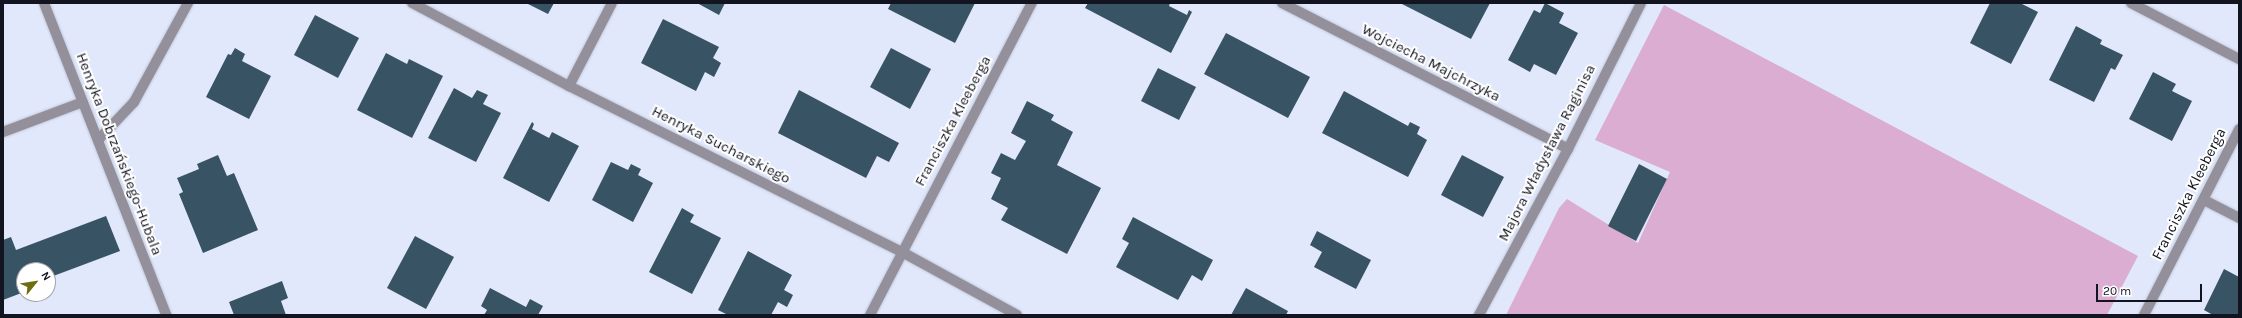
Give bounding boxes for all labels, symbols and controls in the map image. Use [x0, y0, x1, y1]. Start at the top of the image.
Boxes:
street label: Wojciecha Majchrzyka [1359, 20, 1503, 106]
street label: Henryka Dobrzańskiego-Hubala [72, 50, 166, 258]
street label: Franciszka Kleeberga [911, 53, 995, 189]
street label: Majora Władysława Raginisa [1495, 62, 1599, 244]
street label: Henryka Sucharskiego [649, 102, 793, 188]
street label: Franciszka Kleeberga [2148, 125, 2230, 263]
north arrow [16, 262, 56, 302]
text: N [38, 270, 54, 283]
scale bar [2098, 276, 2204, 302]
text: 20 m [2103, 284, 2131, 298]

